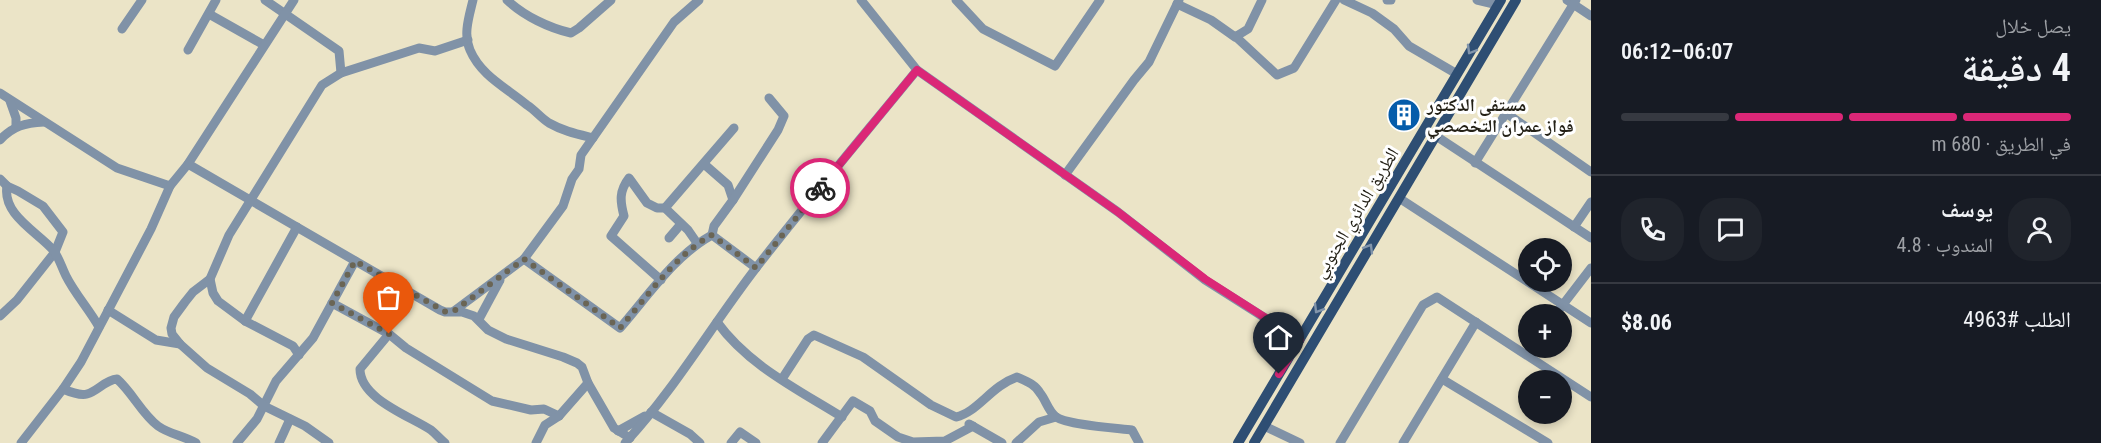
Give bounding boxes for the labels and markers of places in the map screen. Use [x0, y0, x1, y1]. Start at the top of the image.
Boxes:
place label: مستفى الدكتور فواز عمران التخصصي [1426, 94, 1574, 140]
building icon: مستفى الدكتور فواز عمران التخصصي [1386, 97, 1422, 133]
pin [363, 272, 414, 334]
pin [1253, 312, 1304, 374]

